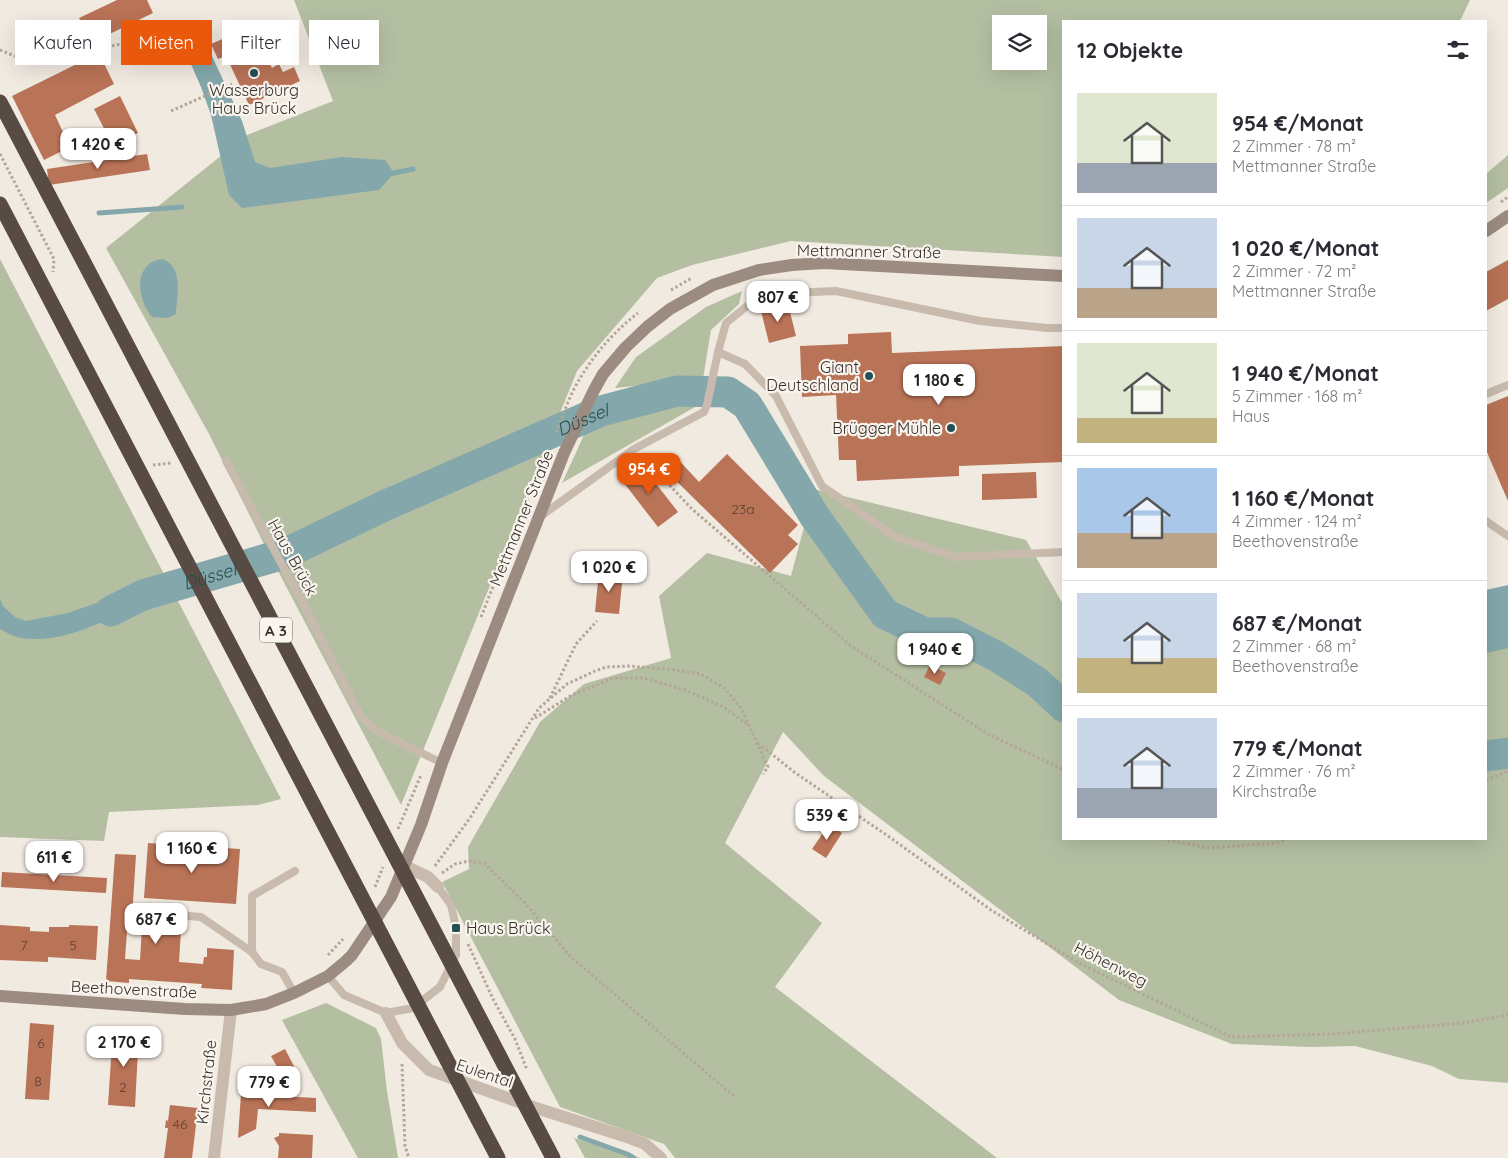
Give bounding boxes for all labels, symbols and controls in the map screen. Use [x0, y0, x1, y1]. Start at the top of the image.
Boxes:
map controls [992, 15, 1047, 70]
button: layers [992, 15, 1047, 70]
chip: Kaufen [15, 20, 111, 65]
chip: Mieten [121, 20, 212, 65]
chip: Filter [222, 20, 299, 65]
chip: Neu [309, 20, 379, 65]
icon: filters [1444, 36, 1472, 64]
text: 12 Objekte [1077, 37, 1183, 63]
marker: Wasserburg Haus Brück [248, 67, 260, 79]
place label: Wasserburg Haus Brück [209, 80, 299, 118]
text: 954 €/Monat [1232, 110, 1364, 136]
icon: home [1117, 113, 1177, 173]
pin: 1 420 € [52, 128, 144, 170]
text: 1 420 € [71, 134, 125, 154]
text: 2 Zimmer · 78 m² [1232, 136, 1356, 156]
text: Mettmanner Straße [1232, 156, 1376, 176]
text: 1 020 €/Monat [1232, 235, 1379, 261]
icon: home [1117, 238, 1177, 298]
street label: Mettmanner Straße [797, 240, 941, 262]
text: 2 Zimmer · 72 m² [1232, 261, 1356, 281]
pin: 807 € [743, 280, 813, 323]
text: Mettmanner Straße [1232, 281, 1376, 301]
text: 807 € [757, 287, 799, 307]
place label: Giant Deutschland [766, 357, 859, 395]
text: 1 940 €/Monat [1232, 360, 1379, 386]
icon: home [1117, 363, 1177, 423]
pin: 1 180 € [893, 364, 985, 406]
marker: Giant Deutschland [863, 370, 875, 382]
text: 1 180 € [914, 370, 964, 390]
text: 5 Zimmer · 168 m² [1232, 386, 1362, 406]
water label: Düssel [553, 398, 612, 441]
text: Haus [1232, 406, 1270, 426]
place label: Brügger Mühle [832, 418, 941, 438]
marker: Brügger Mühle [945, 422, 957, 434]
street label: Mettmanner Straße [485, 447, 557, 589]
pin: 954 € [614, 452, 684, 495]
text: 954 € [628, 459, 670, 479]
text: 1 160 €/Monat [1232, 485, 1374, 511]
icon: home [1117, 488, 1177, 548]
house number: 23a [731, 500, 755, 518]
text: 4 Zimmer · 124 m² [1232, 511, 1362, 531]
street label: Haus Brück [264, 515, 322, 599]
text: Beethovenstraße [1232, 531, 1359, 551]
pin: 1 020 € [563, 550, 655, 593]
water label: Düssel [180, 557, 241, 594]
text: 1 020 € [582, 557, 636, 577]
text: 687 €/Monat [1232, 610, 1362, 636]
icon: home [1117, 613, 1177, 673]
road number: A 3 [260, 618, 292, 642]
pin: 1 940 € [889, 632, 981, 675]
text: 2 Zimmer · 68 m² [1232, 636, 1356, 656]
text: 1 940 € [908, 639, 962, 659]
text: Beethovenstraße [1232, 656, 1359, 676]
text: 779 €/Monat [1232, 735, 1363, 761]
icon: home [1117, 738, 1177, 798]
text: 2 Zimmer · 76 m² [1232, 761, 1356, 781]
text: Kirchstraße [1232, 781, 1317, 801]
pin: 539 € [792, 798, 862, 841]
text: 539 € [806, 805, 848, 825]
pin: 1 160 € [146, 832, 238, 874]
text: 1 160 € [167, 838, 217, 858]
pin: 611 € [19, 840, 89, 883]
text: 611 € [36, 847, 72, 867]
pin: 687 € [121, 902, 191, 945]
text: 687 € [136, 909, 176, 929]
place label: Haus Brück [466, 918, 551, 938]
marker: Haus Brück [450, 922, 462, 934]
house number: 7 [20, 936, 28, 954]
house number: 5 [69, 936, 77, 954]
street label: Höhenweg [1071, 937, 1151, 991]
street label: Beethovenstraße [70, 976, 198, 1002]
pin: 2 170 € [78, 1026, 170, 1068]
text: 2 170 € [98, 1032, 150, 1052]
house number: 6 [37, 1034, 45, 1052]
street label: Kirchstraße [192, 1039, 220, 1125]
street label: Eulental [454, 1054, 516, 1092]
pin: 779 € [234, 1066, 304, 1108]
house number: 8 [34, 1072, 42, 1090]
text: 779 € [248, 1072, 290, 1092]
house number: 2 [119, 1078, 127, 1096]
house number: 46 [173, 1115, 188, 1133]

